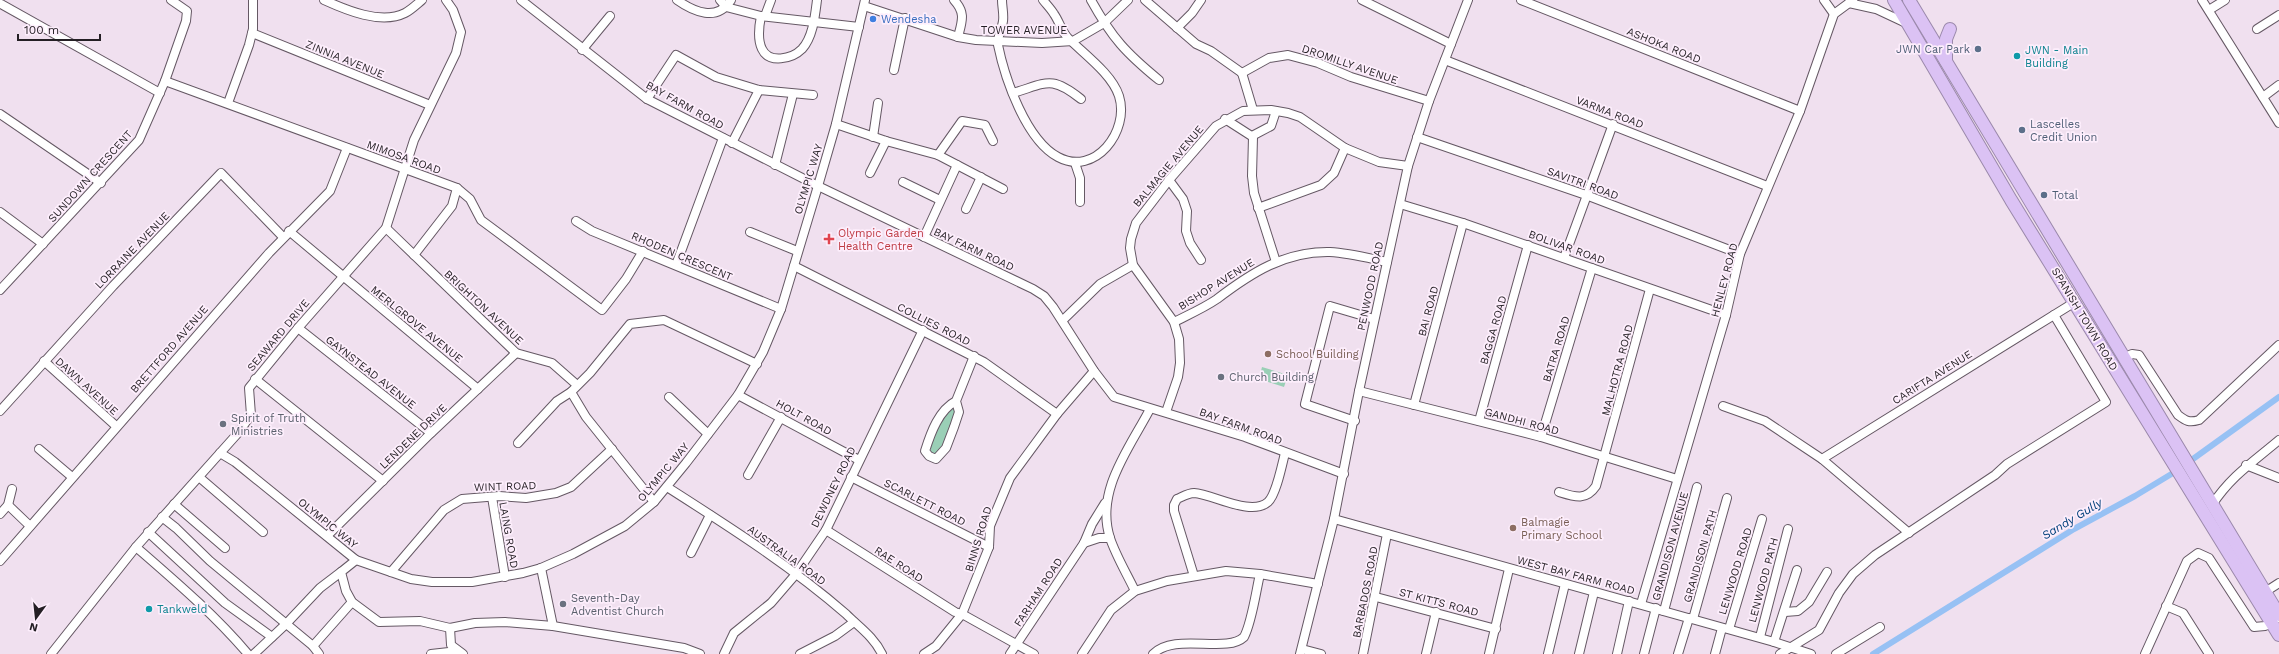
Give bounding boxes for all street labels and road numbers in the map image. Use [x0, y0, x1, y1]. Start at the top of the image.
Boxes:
street label: TOWER AVENUE [981, 24, 1067, 37]
street label: ASHOKA ROAD [1625, 25, 1703, 66]
street label: ZINNIA AVENUE [304, 38, 386, 81]
street label: DROMILLY AVENUE [1300, 42, 1400, 87]
street label: BAY FARM ROAD [643, 79, 726, 132]
street label: VARMA ROAD [1574, 94, 1646, 131]
street label: BALMAGIE AVENUE [1130, 123, 1206, 210]
street label: SUNDOWN CRESCENT [46, 127, 135, 225]
street label: MIMOSA ROAD [365, 138, 443, 177]
street label: OLYMPIC WAY [792, 142, 826, 216]
street label: SAVITRI ROAD [1545, 164, 1621, 202]
street label: LORRAINE AVENUE [92, 209, 172, 291]
street label: BAY FARM ROAD [931, 225, 1016, 274]
street label: BOLIVAR ROAD [1527, 228, 1607, 267]
street label: RHODEN CRESCENT [629, 229, 735, 284]
street label: PENWOOD ROAD [1355, 240, 1386, 332]
street label: HENLEY ROAD [1708, 241, 1741, 319]
street label: BISHOP AVENUE [1176, 256, 1257, 313]
street label: SPANISH TOWN ROAD [2049, 265, 2121, 373]
street label: BRIGHTON AVENUE [441, 267, 526, 347]
street label: MERLGROVE AVENUE [368, 283, 465, 365]
street label: BAI ROAD [1416, 284, 1441, 338]
street label: BAGGA ROAD [1477, 294, 1510, 366]
street label: SEAWARD DRIVE [244, 297, 312, 374]
street label: COLLIES ROAD [895, 300, 973, 349]
street label: BRETTFORD AVENUE [128, 303, 211, 396]
street label: BATRA ROAD [1540, 315, 1573, 384]
street label: MALHOTRA ROAD [1599, 323, 1636, 417]
street label: GAYNSTEAD AVENUE [323, 333, 418, 412]
street label: CARIFTA AVENUE [1890, 348, 1975, 407]
street label: DAWN AVENUE [53, 355, 121, 418]
street label: HOLT ROAD [773, 397, 834, 438]
street label: LENDENE DRIVE [377, 401, 450, 472]
street label: BAY FARM ROAD [1198, 405, 1284, 448]
street label: GANDHI ROAD [1483, 405, 1561, 438]
street label: OLYMPIC WAY [635, 440, 692, 504]
street label: DEWDNEY ROAD [808, 445, 859, 530]
street label: SCARLETT ROAD [882, 476, 968, 529]
street label: WINT ROAD [474, 479, 537, 494]
street label: GRANDISON AVENUE [1650, 490, 1691, 602]
street label: OLYMPIC WAY [295, 495, 361, 552]
street label: LAING ROAD [496, 501, 521, 569]
street label: BINNS ROAD [962, 505, 995, 573]
street label: GRANDISON PATH [1681, 508, 1720, 604]
street label: AUSTRALIA ROAD [745, 523, 828, 588]
street label: LENWOOD ROAD [1716, 526, 1755, 616]
street label: LENWOOD PATH [1746, 536, 1781, 624]
street label: RAE ROAD [872, 544, 926, 585]
street label: BARBADOS ROAD [1350, 545, 1381, 639]
street label: WEST BAY FARM ROAD [1515, 553, 1636, 598]
street label: FARHAM ROAD [1011, 555, 1066, 629]
street label: ST KITTS ROAD [1398, 586, 1480, 619]

